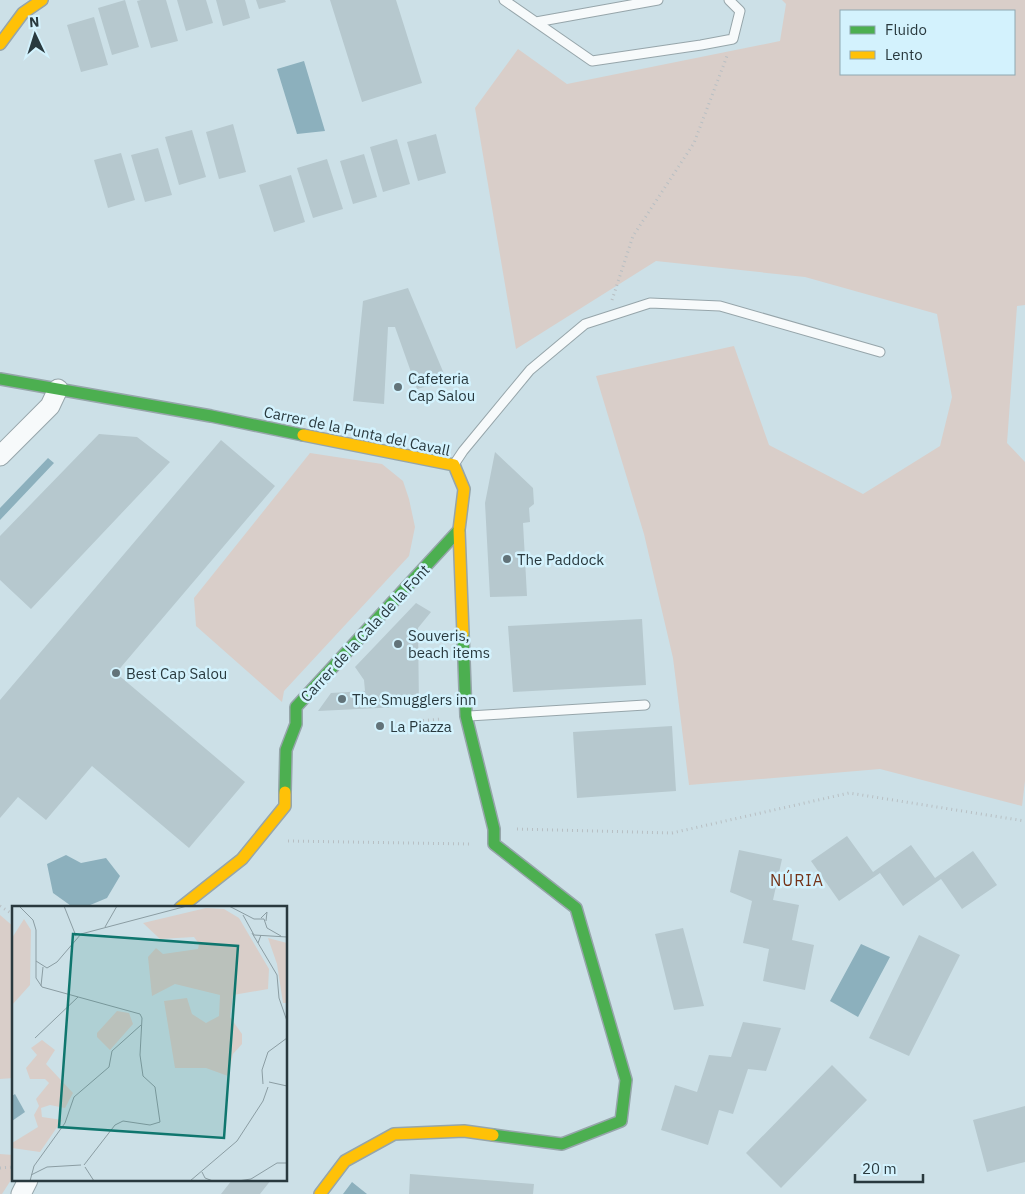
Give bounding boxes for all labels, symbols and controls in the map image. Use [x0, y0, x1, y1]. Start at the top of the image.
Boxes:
north arrow [10, 10, 60, 60]
legend [840, 10, 1015, 75]
text: N [28, 13, 40, 31]
text: Fluido [885, 20, 927, 39]
text: Lento [885, 45, 923, 64]
place label: Cafeteria Cap Salou [408, 369, 475, 405]
marker: Cafeteria Cap Salou [392, 381, 404, 393]
street label: Carrer de la Punta del Cavall [262, 402, 452, 460]
place label: The Paddock [517, 550, 604, 569]
marker: The Paddock [501, 553, 513, 565]
street label: Carrer de la Cala de la Font [296, 560, 434, 706]
place label: Souveris, beach items [408, 626, 490, 662]
marker: Souveris, beach items [392, 638, 404, 650]
place label: Best Cap Salou [126, 664, 227, 683]
marker: Best Cap Salou [110, 667, 122, 679]
place label: The Smugglers inn [352, 690, 477, 709]
marker: The Smugglers inn [336, 693, 348, 705]
place label: La Piazza [390, 717, 452, 736]
marker: La Piazza [374, 720, 386, 732]
district label: NÚRIA [770, 869, 824, 890]
inset map [12, 906, 288, 1182]
scale bar [855, 1152, 922, 1184]
text: 20 m [862, 1159, 897, 1178]

